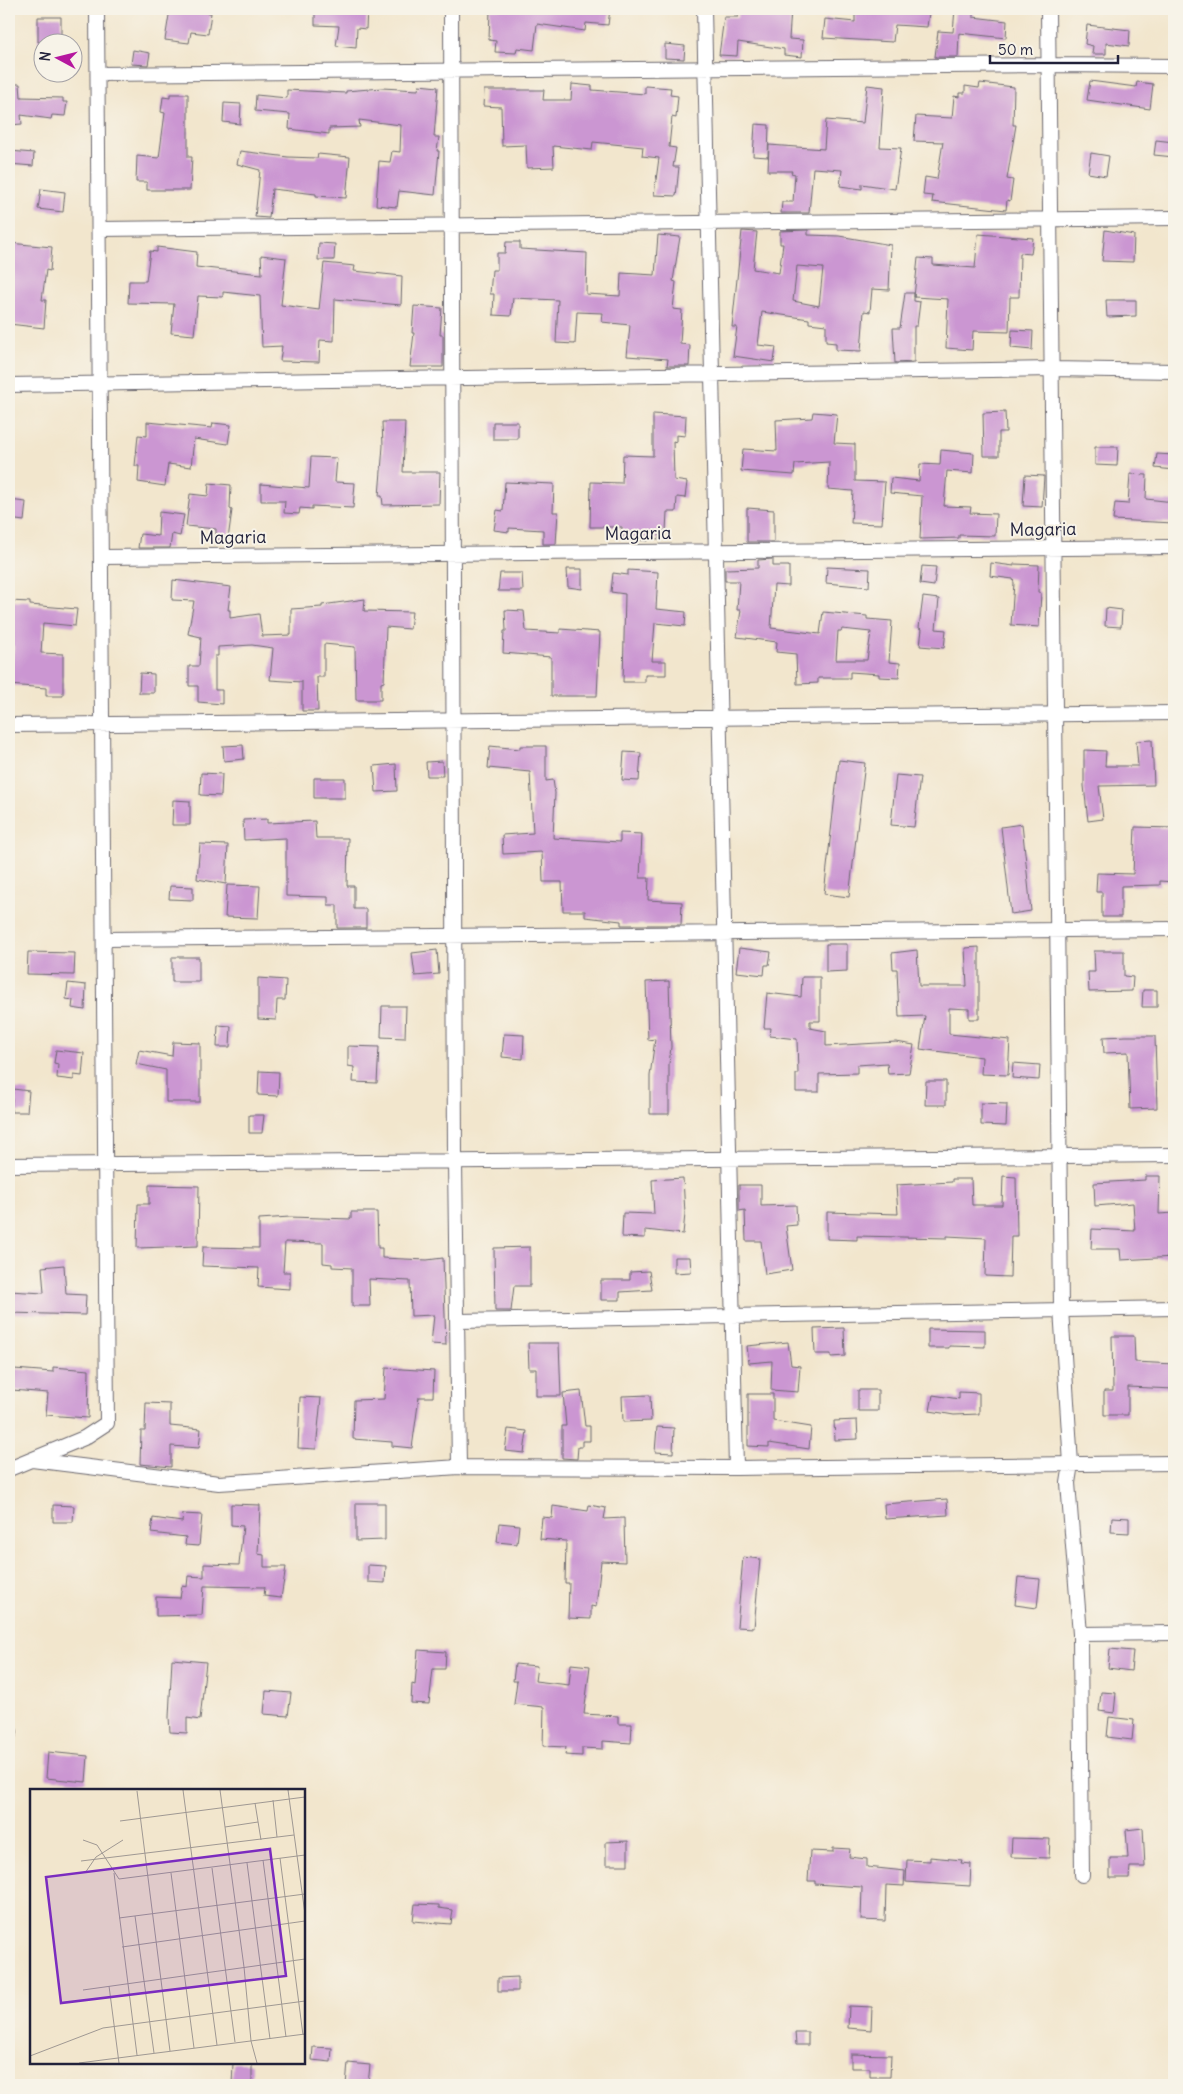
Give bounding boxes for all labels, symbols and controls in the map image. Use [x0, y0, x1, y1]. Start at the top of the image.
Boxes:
north arrow [32, 32, 82, 82]
scale bar [990, 32, 1118, 64]
text: 50 m [998, 40, 1033, 59]
text: N [36, 51, 55, 62]
street label: Magaria [1009, 517, 1077, 541]
street label: Magaria [604, 521, 672, 545]
street label: Magaria [199, 525, 267, 549]
inset map [30, 1789, 305, 2064]

